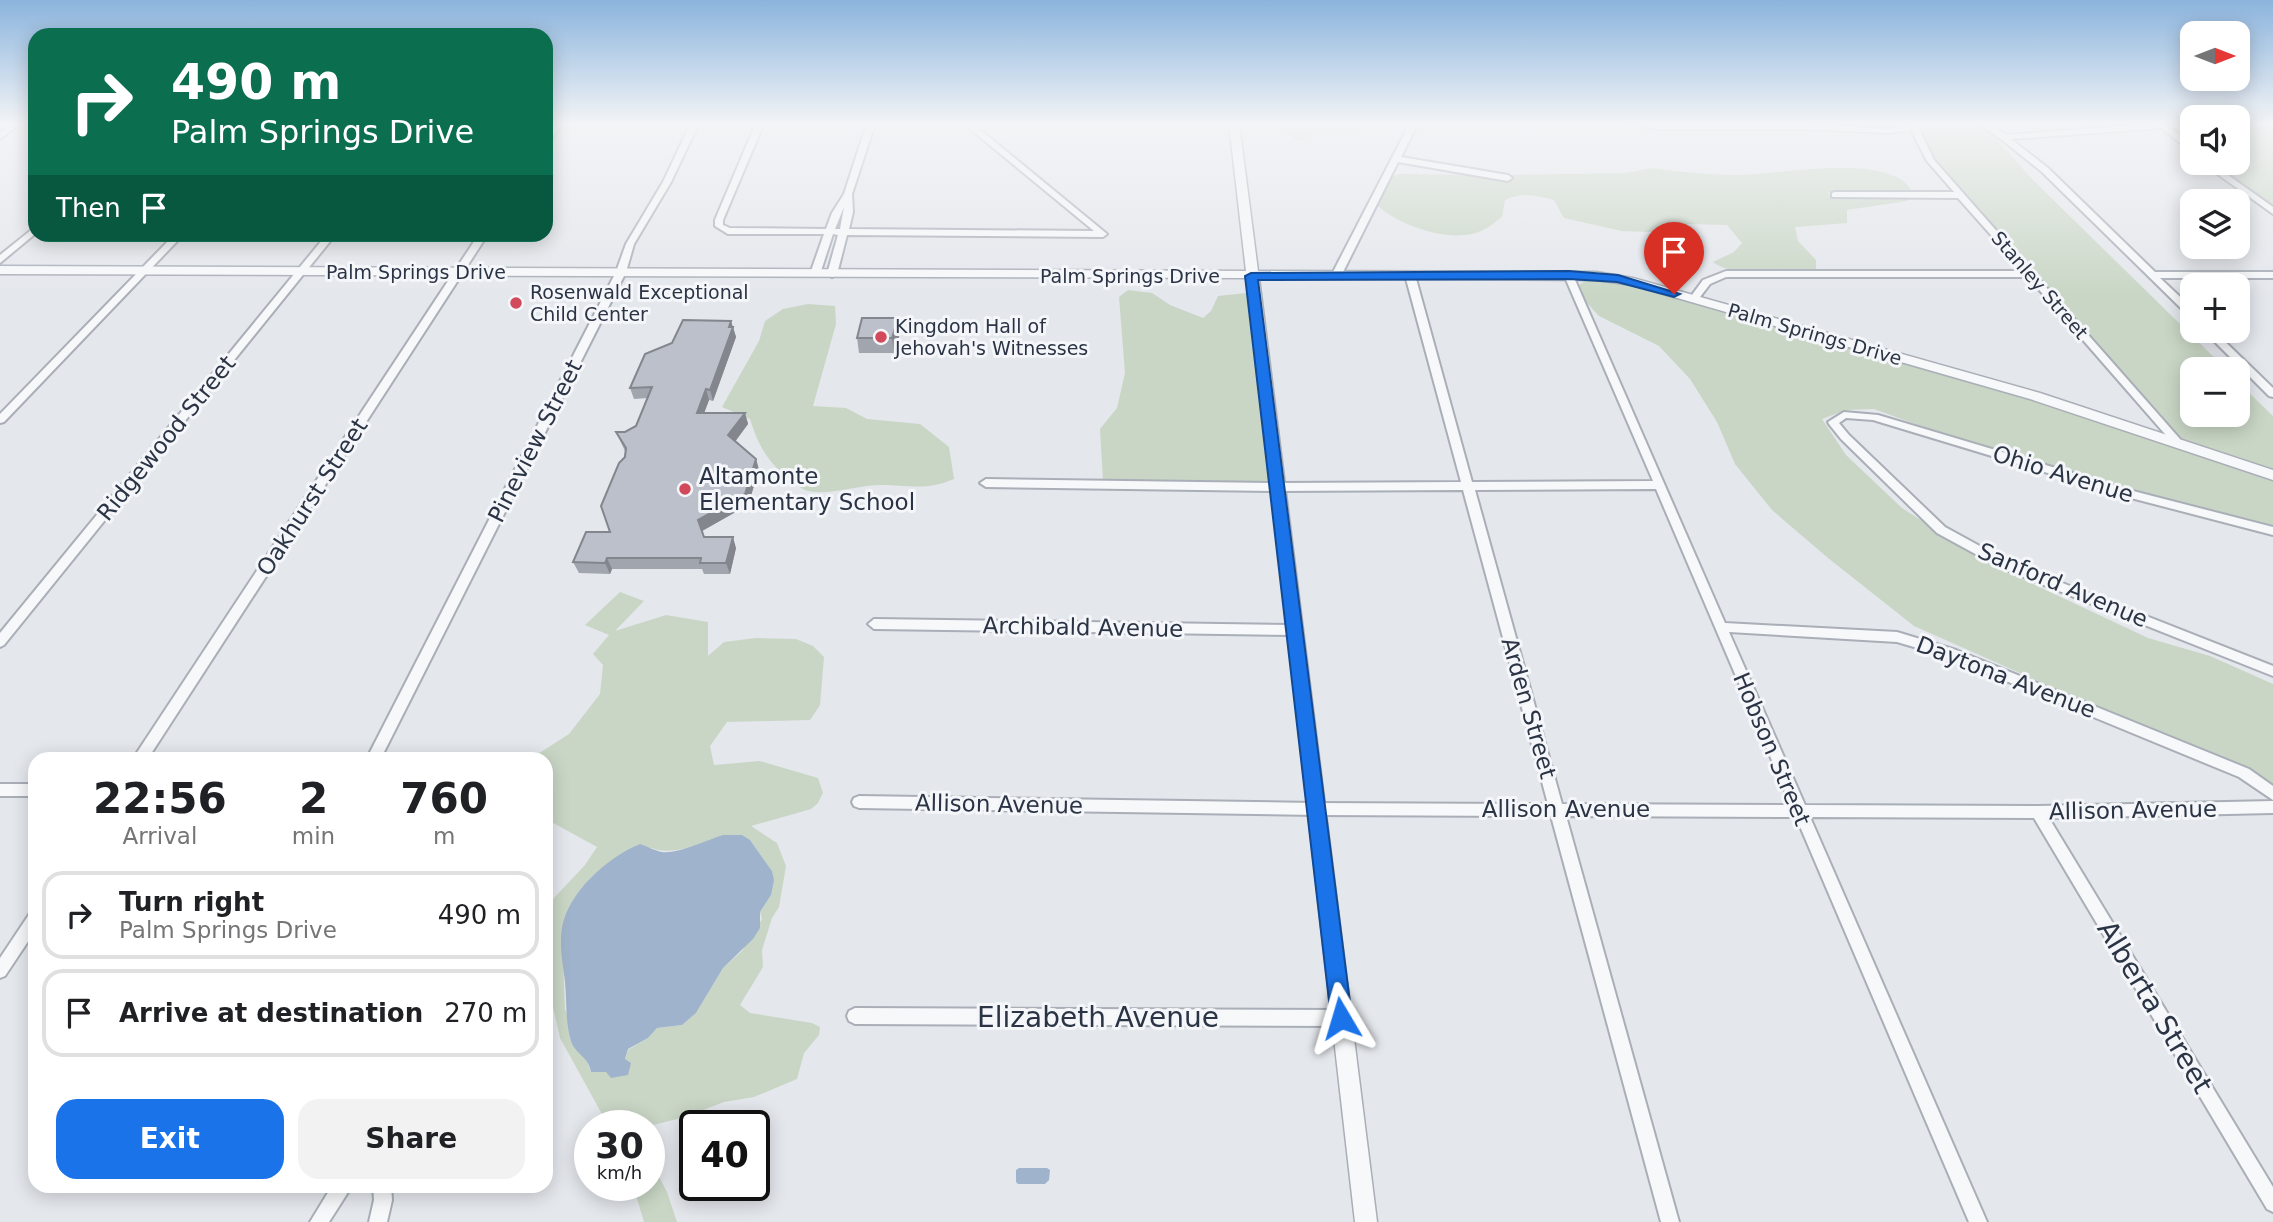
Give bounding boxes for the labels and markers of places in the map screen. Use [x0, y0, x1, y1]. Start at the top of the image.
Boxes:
pin [1644, 222, 1704, 294]
place label: Rosenwald Exceptional Child Center [530, 281, 749, 325]
marker: Rosenwald Exceptional Child Center [508, 295, 524, 311]
place label: Kingdom Hall of Jehovah's Witnesses [894, 315, 1088, 359]
marker: Kingdom Hall of Jehovah's Witnesses [873, 329, 889, 345]
place label: Altamonte Elementary School [699, 463, 915, 515]
marker: Altamonte Elementary School [677, 481, 693, 497]

